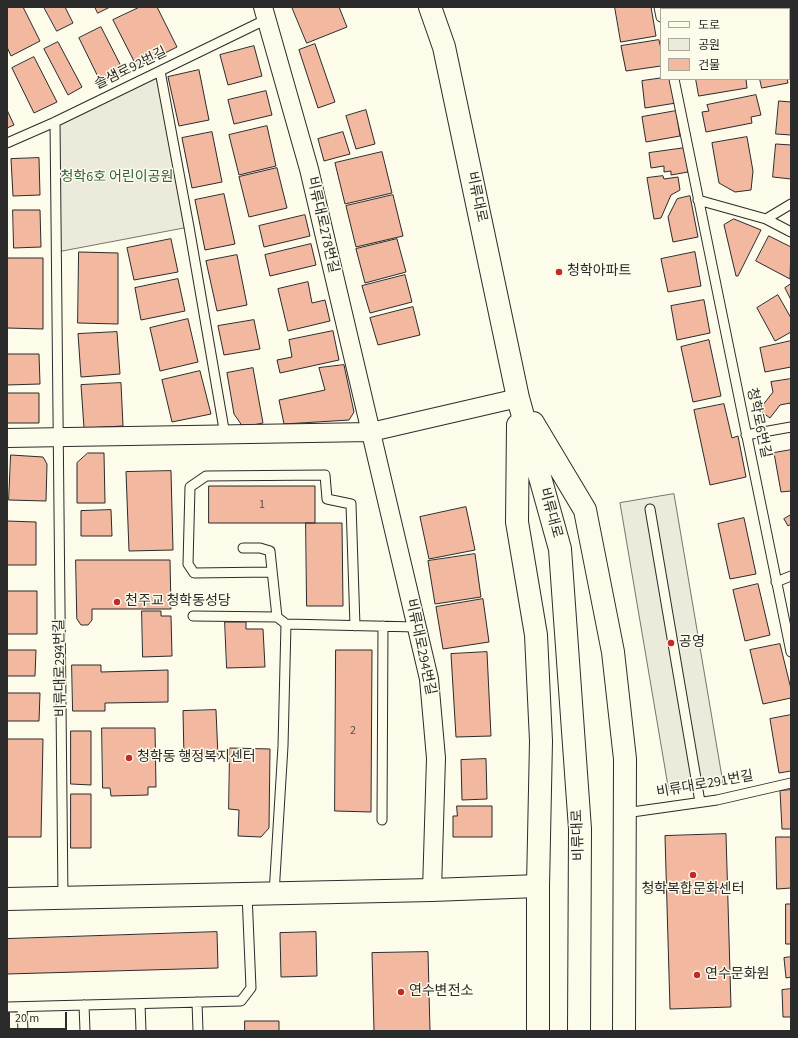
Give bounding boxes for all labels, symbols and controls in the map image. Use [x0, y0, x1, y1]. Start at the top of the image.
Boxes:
legend [660, 8, 790, 80]
text: 도로 [698, 17, 720, 34]
text: 공원 [698, 37, 720, 54]
street label: 솔샘로92번길 [92, 44, 170, 94]
text: 건물 [698, 57, 720, 74]
park label: 청학6호 어린이공원 [61, 170, 173, 186]
street label: 비류대로 [462, 170, 490, 224]
street label: 비류대로278번길 [303, 175, 341, 275]
place label: 청학아파트 [567, 264, 631, 280]
marker: 청학아파트 [554, 267, 564, 277]
street label: 청학로6번길 [742, 386, 774, 460]
street label: 비류대로 [535, 486, 565, 540]
house number: 1 [259, 498, 265, 512]
place label: 천주교 청학동성당 [125, 594, 231, 610]
marker: 천주교 청학동성당 [112, 597, 122, 607]
street label: 비류대로294번길 [402, 597, 438, 697]
street label: 비류대로294번길 [52, 619, 70, 717]
place label: 공영 [679, 635, 705, 651]
marker: 공영 [666, 638, 676, 648]
house number: 2 [350, 724, 356, 738]
place label: 청학동 행정복지센터 [137, 750, 256, 766]
marker: 청학동 행정복지센터 [124, 753, 134, 763]
street label: 비류대로291번길 [655, 768, 755, 802]
street label: 비류대로 [570, 809, 588, 861]
marker: 청학복합문화센터 [688, 870, 698, 880]
place label: 청학복합문화센터 [641, 882, 745, 898]
place label: 연수문화원 [705, 967, 769, 983]
marker: 연수문화원 [692, 970, 702, 980]
place label: 연수변전소 [409, 984, 473, 1000]
marker: 연수변전소 [396, 987, 406, 997]
scale bar [10, 1004, 69, 1030]
text: 20 m [15, 1010, 39, 1027]

